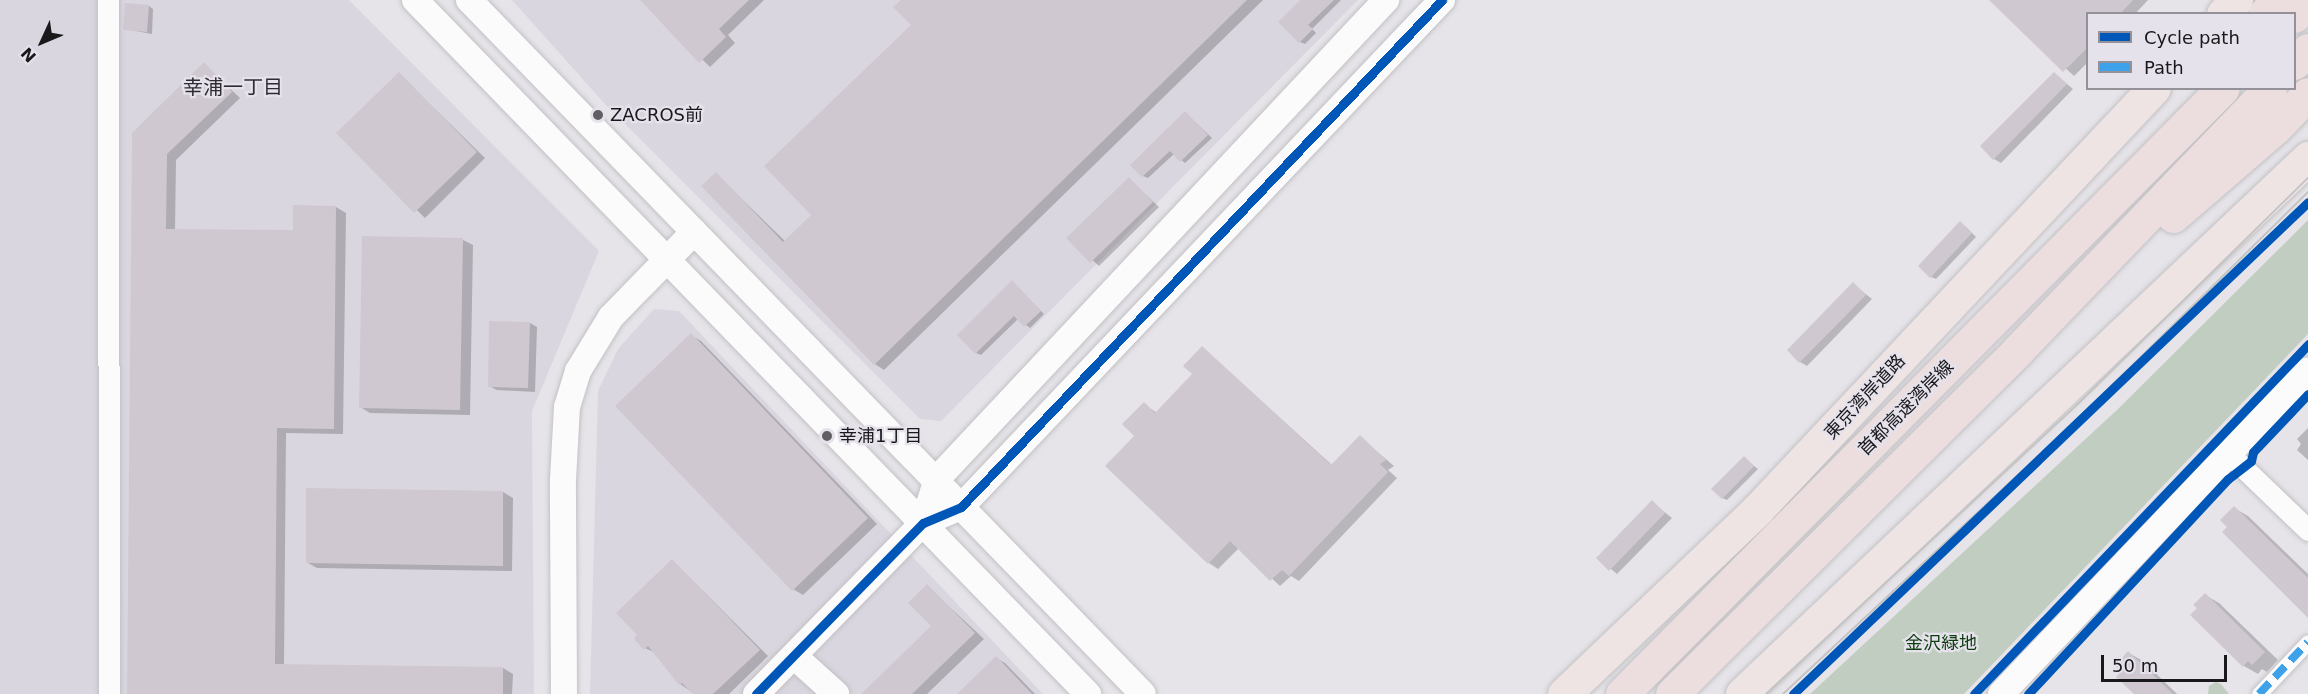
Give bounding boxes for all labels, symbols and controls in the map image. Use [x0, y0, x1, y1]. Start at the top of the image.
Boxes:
north arrow [12, 12, 72, 72]
legend [2086, 12, 2296, 90]
text: Cycle path [2144, 27, 2240, 48]
text: N [17, 43, 40, 66]
text: Path [2144, 57, 2184, 78]
district label: 幸浦一丁目 [183, 75, 283, 99]
place label: ZACROS前 [610, 104, 703, 126]
marker: ZACROS前 [591, 108, 605, 122]
street label: 東京湾岸道路 [1820, 350, 1910, 444]
street label: 首都高速湾岸線 [1854, 356, 1958, 460]
place label: 幸浦1丁目 [839, 425, 922, 447]
marker: 幸浦1丁目 [820, 429, 834, 443]
park label: 金沢緑地 [1905, 632, 1977, 654]
scale bar [2104, 643, 2230, 681]
text: 50 m [2112, 655, 2158, 676]

